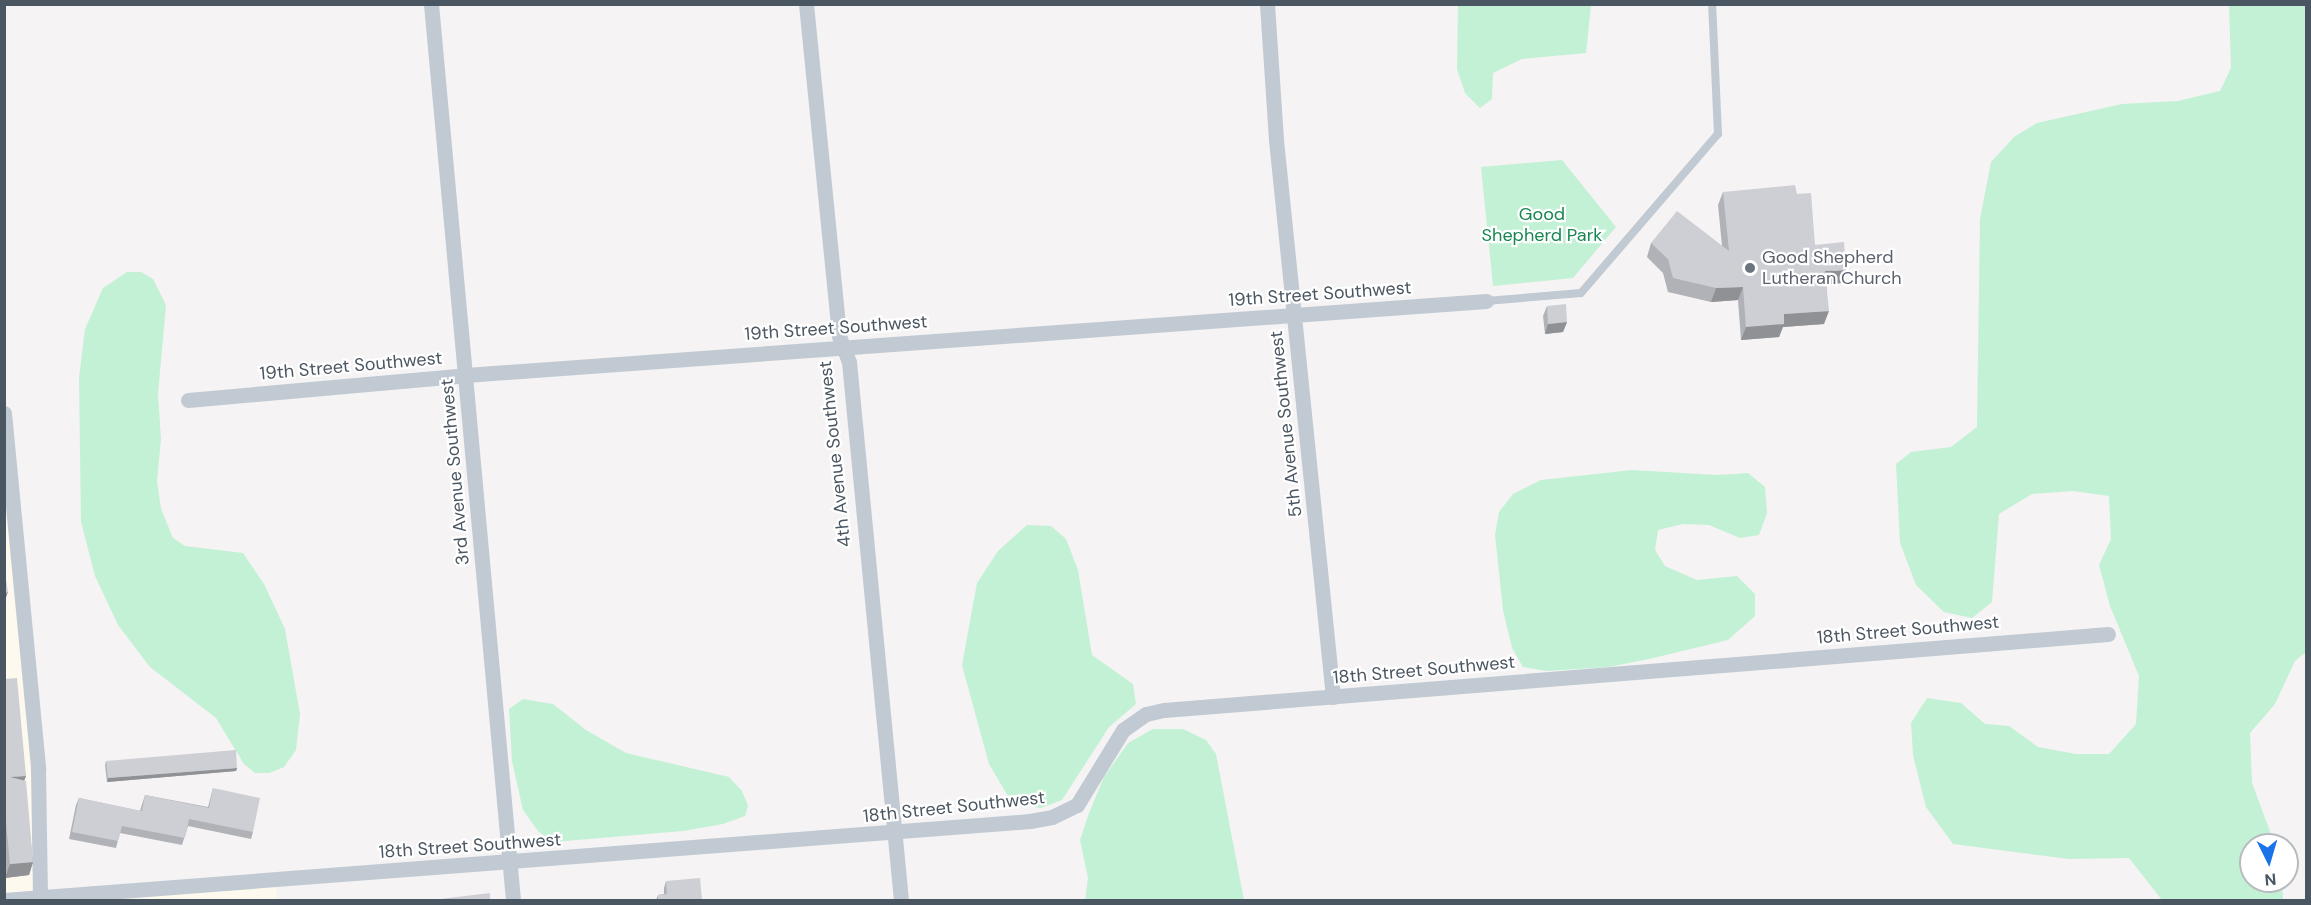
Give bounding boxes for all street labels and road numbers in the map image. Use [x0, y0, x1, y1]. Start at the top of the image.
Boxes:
street label: 19th Street Southwest [1228, 277, 1412, 311]
street label: 19th Street Southwest [744, 311, 928, 345]
street label: 5th Avenue Southwest [1265, 330, 1307, 518]
street label: 19th Street Southwest [259, 347, 443, 385]
street label: 4th Avenue Southwest [814, 360, 856, 548]
street label: 3rd Avenue Southwest [436, 378, 474, 566]
street label: 18th Street Southwest [1816, 611, 2000, 649]
street label: 18th Street Southwest [1332, 651, 1516, 689]
street label: 18th Street Southwest [862, 787, 1046, 827]
street label: 18th Street Southwest [378, 829, 562, 863]

